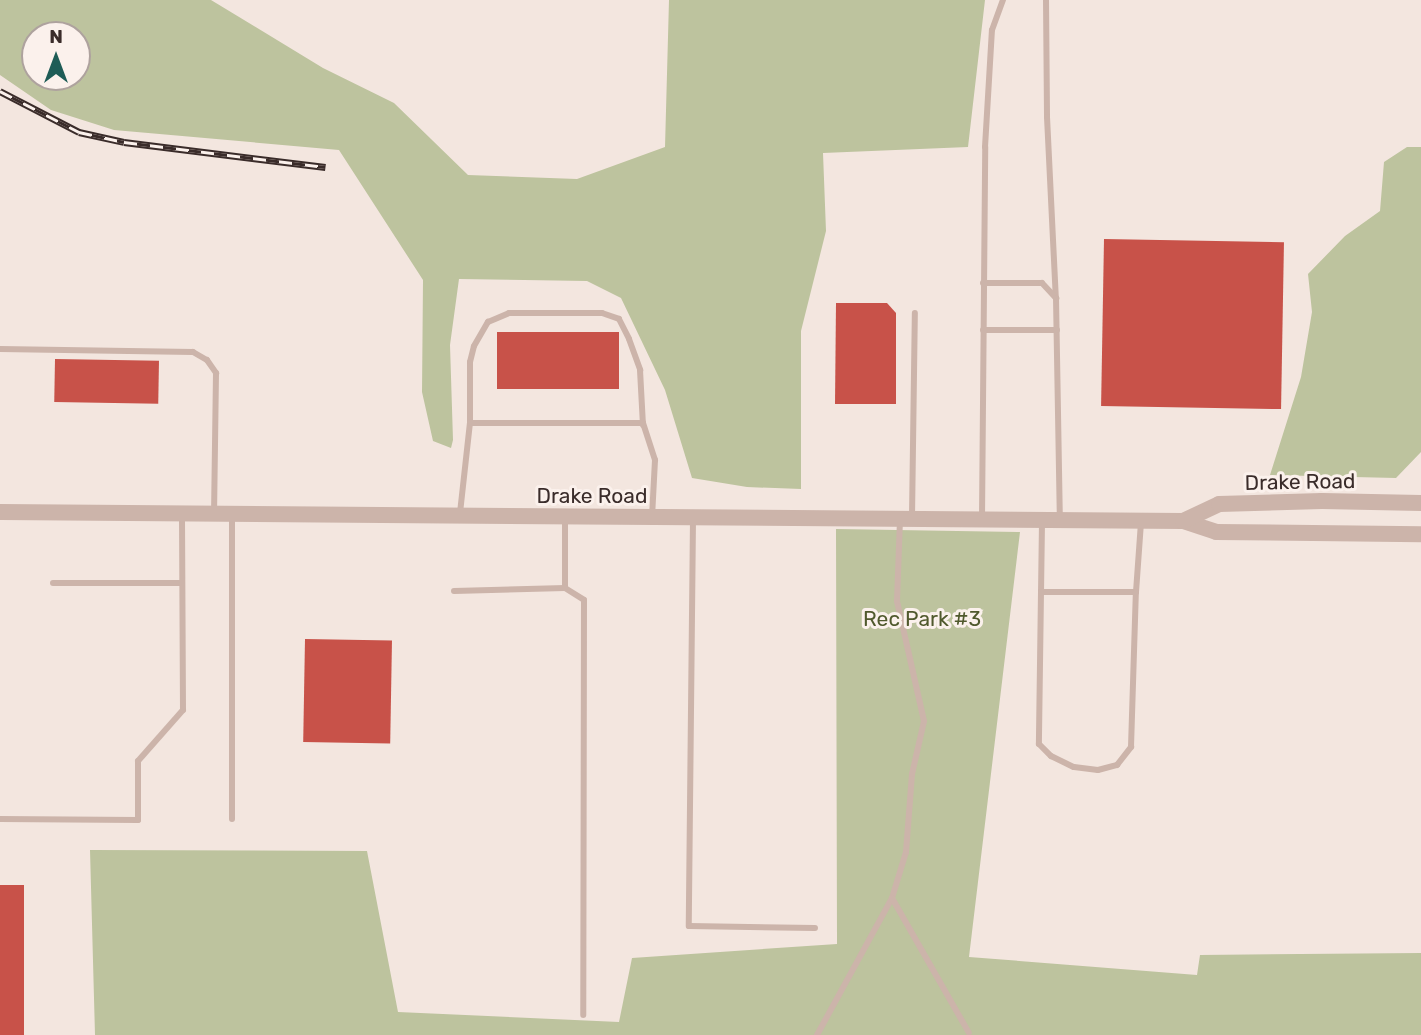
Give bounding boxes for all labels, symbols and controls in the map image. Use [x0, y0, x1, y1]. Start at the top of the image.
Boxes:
north arrow [21, 21, 91, 91]
text: N [49, 25, 63, 48]
street label: Drake Road [1244, 468, 1356, 496]
street label: Drake Road [537, 483, 647, 509]
park label: Rec Park #3 [863, 606, 981, 632]

